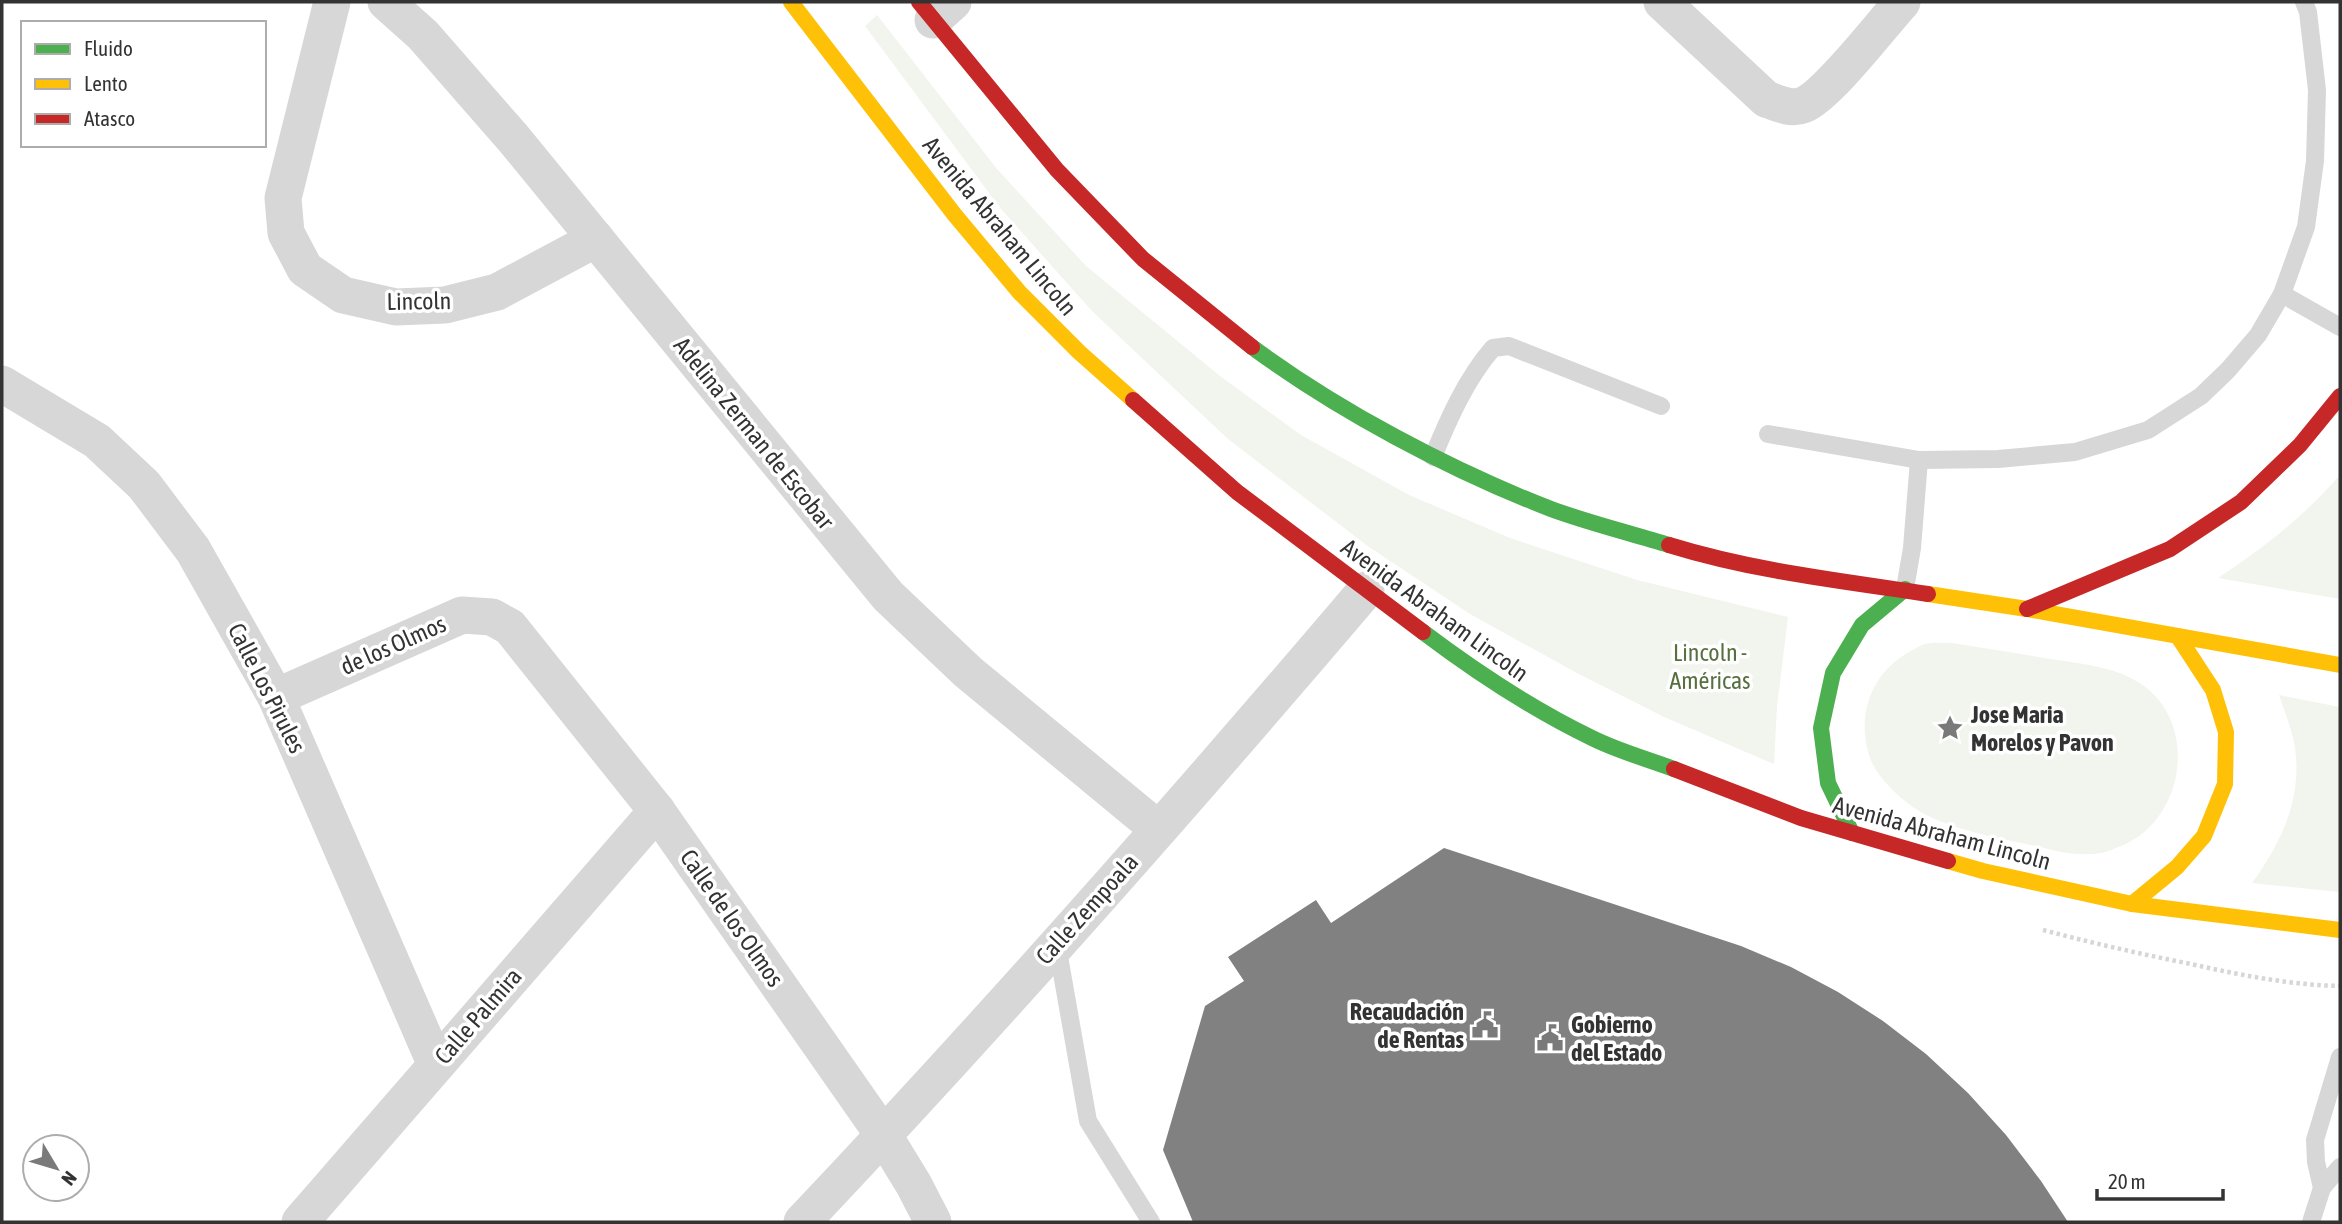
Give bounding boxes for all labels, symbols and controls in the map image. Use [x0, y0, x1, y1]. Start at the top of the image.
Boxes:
legend [21, 21, 266, 147]
text: Fluido [84, 36, 133, 60]
text: Lento [84, 71, 128, 95]
text: Atasco [84, 106, 135, 130]
street label: Avenida Abraham Lincoln [918, 131, 1082, 321]
street label: Lincoln [386, 287, 452, 315]
street label: Adelina Zerman de Escobar [669, 332, 840, 535]
street label: Avenida Abraham Lincoln [1336, 533, 1534, 687]
street label: de los Olmos [336, 610, 450, 680]
street label: Calle Los Pirules [223, 619, 311, 757]
park label: Lincoln - Américas [1669, 639, 1751, 694]
place label: Jose Maria Morelos y Pavon [1970, 701, 2114, 756]
place icon: Jose Maria Morelos y Pavon [1935, 713, 1965, 743]
street label: Avenida Abraham Lincoln [1830, 791, 2054, 875]
street label: Calle de los Olmos [675, 844, 789, 992]
street label: Calle Zempoala [1030, 848, 1144, 970]
street label: Calle Palmira [429, 963, 527, 1069]
place label: Recaudación de Rentas [1350, 998, 1465, 1053]
public building icon: Recaudación de Rentas [1470, 1010, 1500, 1040]
place label: Gobierno del Estado [1571, 1011, 1662, 1066]
public building icon: Gobierno del Estado [1535, 1023, 1565, 1053]
north arrow [21, 1133, 91, 1203]
scale bar [2097, 1158, 2223, 1202]
text: N [57, 1167, 82, 1190]
text: 20 m [2108, 1169, 2146, 1193]

